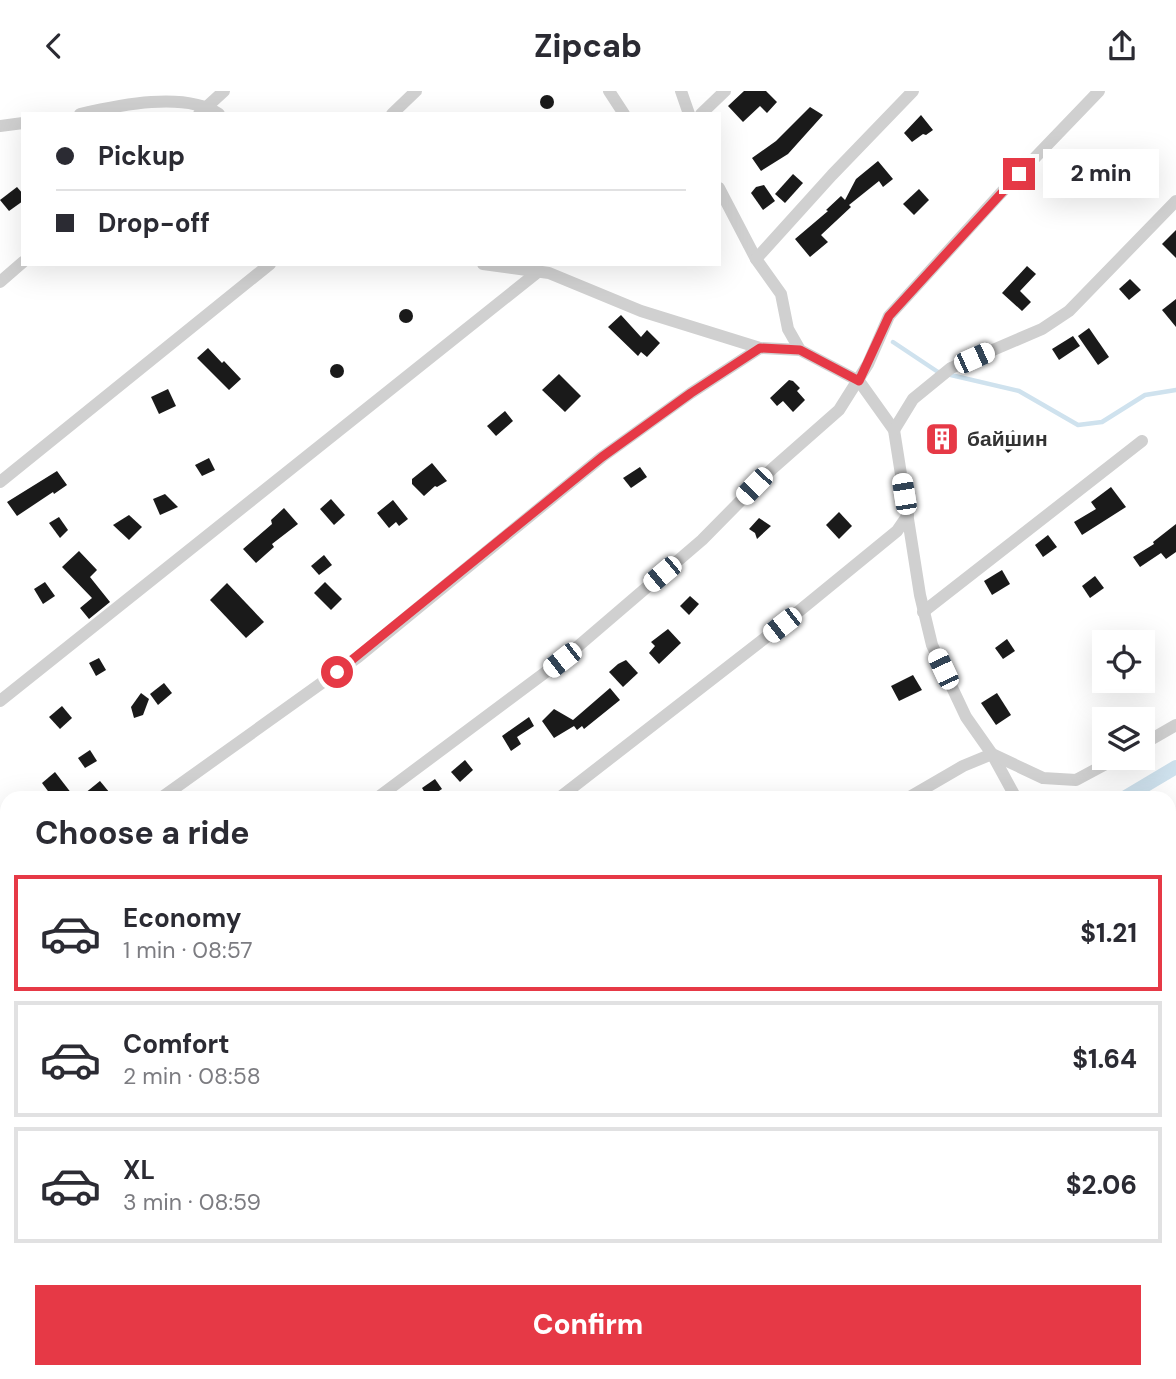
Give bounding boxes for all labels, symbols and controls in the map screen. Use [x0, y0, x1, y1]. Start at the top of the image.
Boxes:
text: Zipcab [534, 25, 642, 67]
icon: back [35, 27, 73, 65]
icon: share [1103, 27, 1141, 65]
text: Pickup [98, 139, 185, 173]
callout: 2 min [1044, 149, 1159, 199]
route end [1003, 158, 1035, 190]
text: 2 min [1070, 158, 1132, 188]
text: Drop-off [98, 206, 210, 240]
car [951, 340, 998, 376]
building icon: байшин [923, 420, 961, 458]
place label: байшин [967, 425, 1048, 453]
car [732, 464, 777, 508]
car [891, 472, 918, 516]
car [640, 552, 685, 596]
car [759, 604, 806, 646]
map controls [1092, 630, 1155, 770]
button: locate [1092, 630, 1155, 693]
car [539, 639, 586, 681]
car [925, 646, 962, 692]
route start [321, 656, 353, 688]
button: layers [1092, 707, 1155, 770]
text: Choose a ride [35, 812, 250, 854]
text: Economy [123, 901, 241, 935]
icon: car [39, 902, 102, 965]
text: $1.21 [1080, 916, 1137, 950]
text: 1 min · 08:57 [123, 935, 253, 965]
text: Comfort [123, 1027, 229, 1061]
icon: car [39, 1028, 102, 1091]
text: $1.64 [1072, 1042, 1137, 1076]
text: 2 min · 08:58 [123, 1061, 261, 1091]
text: XL [123, 1153, 155, 1187]
icon: car [39, 1154, 102, 1217]
text: $2.06 [1066, 1168, 1137, 1202]
text: 3 min · 08:59 [123, 1187, 261, 1217]
button: Confirm [35, 1285, 1141, 1365]

